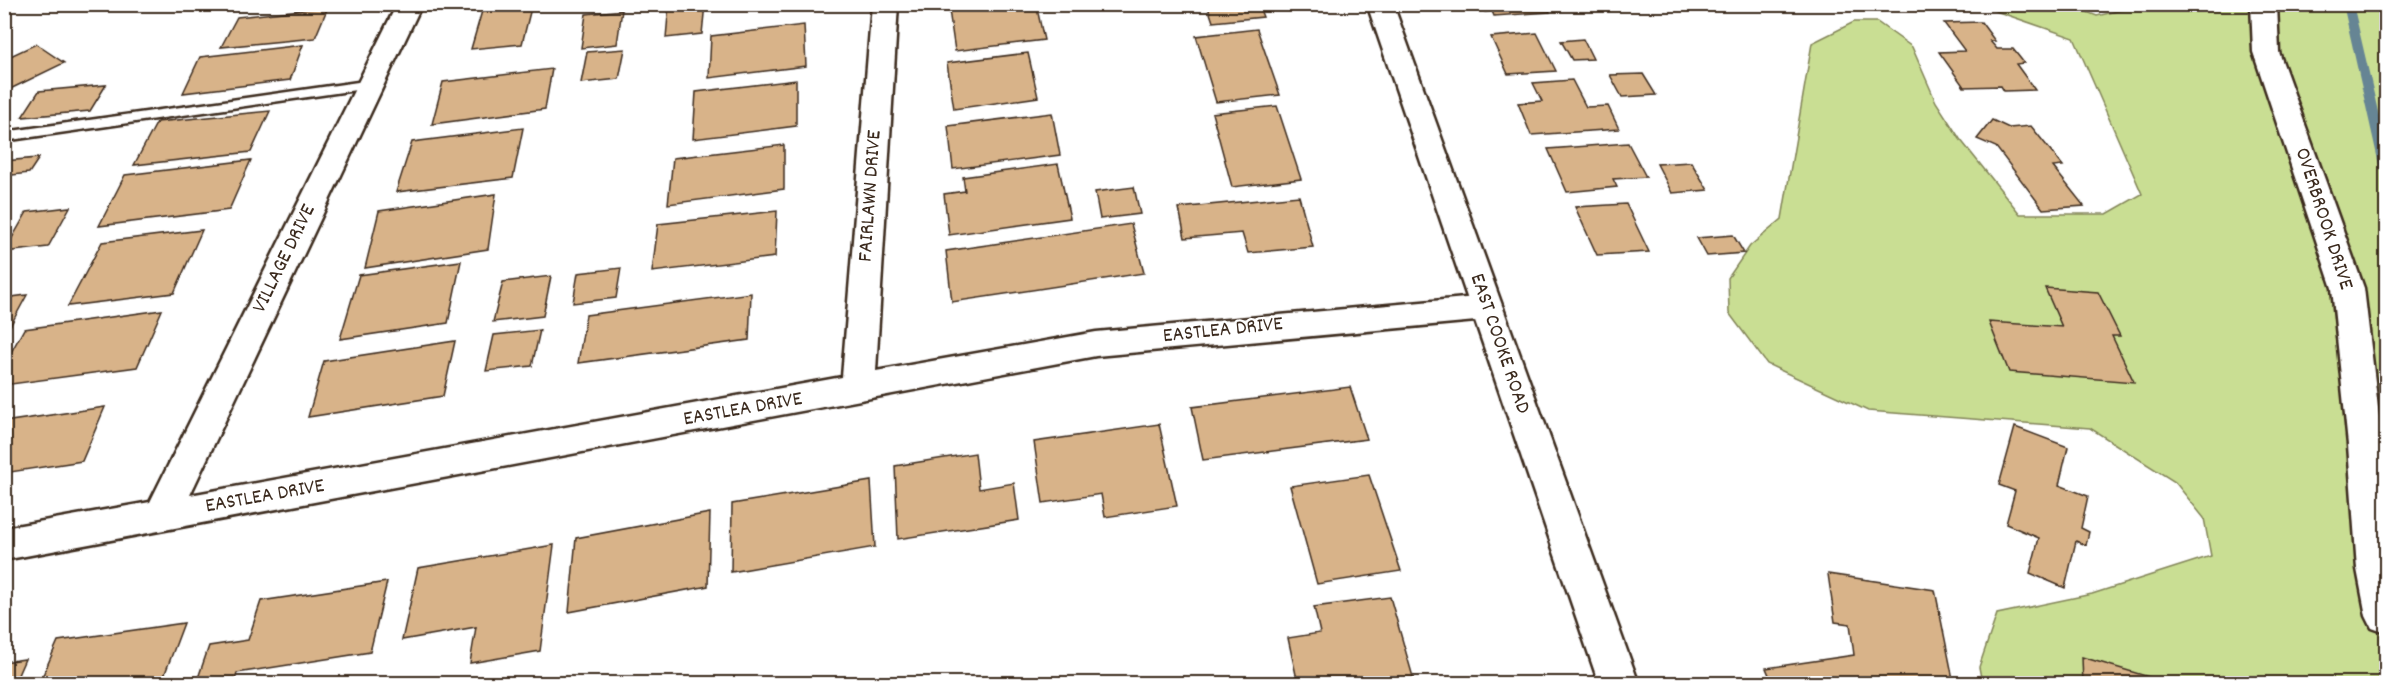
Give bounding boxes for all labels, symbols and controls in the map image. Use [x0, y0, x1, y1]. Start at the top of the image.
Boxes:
street label: FAIRLAWN DRIVE [851, 129, 891, 263]
street label: OVERBROOK DRIVE [2286, 144, 2360, 294]
street label: VILLAGE DRIVE [246, 199, 324, 318]
street label: EAST COOKE ROAD [1461, 270, 1537, 418]
street label: EASTLEA DRIVE [1162, 310, 1285, 352]
street label: EASTLEA DRIVE [681, 385, 805, 435]
street label: EASTLEA DRIVE [203, 472, 327, 522]

